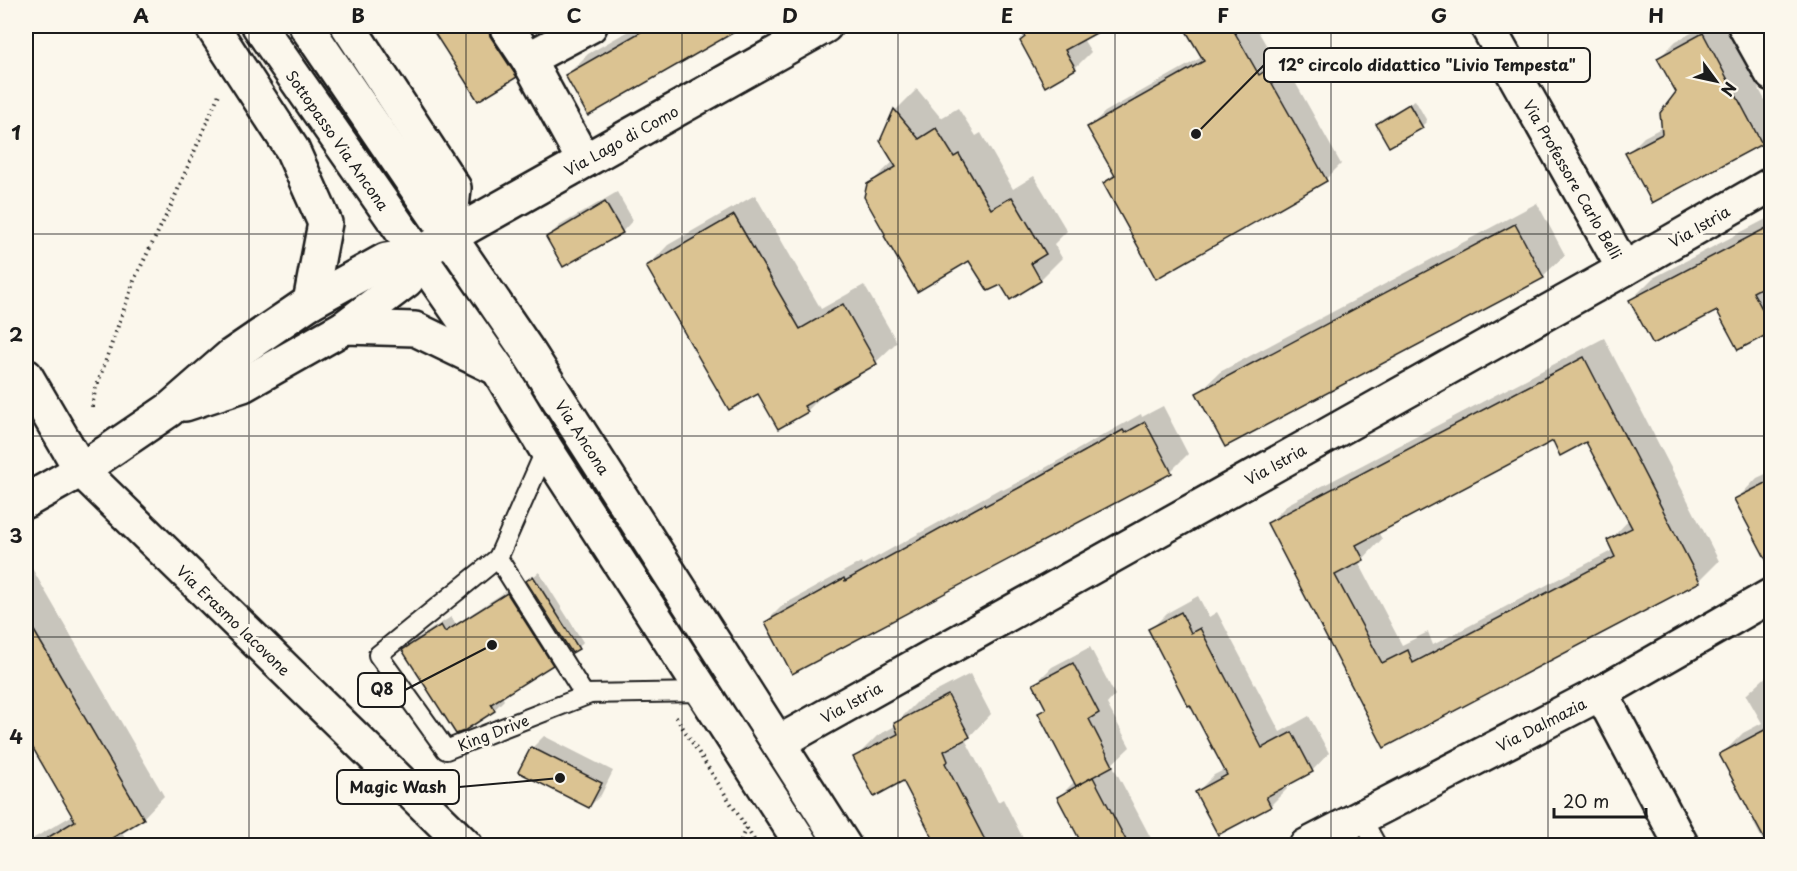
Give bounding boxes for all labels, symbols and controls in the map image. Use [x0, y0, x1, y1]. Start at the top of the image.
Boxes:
text: A [133, 0, 149, 30]
text: B [351, 0, 365, 30]
text: C [566, 0, 582, 30]
text: D [782, 0, 798, 30]
text: E [1001, 0, 1013, 30]
text: F [1217, 0, 1229, 30]
text: G [1431, 0, 1447, 30]
text: H [1648, 0, 1664, 30]
callout: 12° circolo didattico "Livio Tempesta" [1264, 48, 1590, 82]
north arrow [1686, 51, 1746, 111]
text: 12° circolo didattico "Livio Tempesta" [1278, 52, 1576, 76]
street label: Sottopasso Via Ancona [281, 65, 396, 215]
text: N [1716, 78, 1743, 102]
street label: Via Professore Carlo Belli [1518, 95, 1628, 263]
street label: Via Lago di Como [560, 99, 682, 181]
text: 1 [11, 117, 21, 147]
street label: Via Istria [1664, 199, 1734, 253]
text: 2 [9, 319, 23, 349]
street label: Via Ancona [550, 395, 616, 479]
street label: Via Istria [1240, 437, 1310, 490]
text: 3 [9, 520, 23, 550]
street label: Via Erasmo Iacovone [172, 559, 296, 681]
callout: Q8 [358, 673, 405, 707]
street label: Via Istria [816, 675, 886, 728]
text: Q8 [371, 676, 393, 700]
street label: Via Dalmazia [1492, 691, 1591, 757]
street label: King Drive [454, 708, 532, 756]
text: 4 [9, 721, 23, 751]
callout: Magic Wash [337, 770, 459, 804]
text: Magic Wash [349, 774, 447, 798]
scale bar [1554, 781, 1646, 819]
text: 20 m [1563, 787, 1609, 814]

